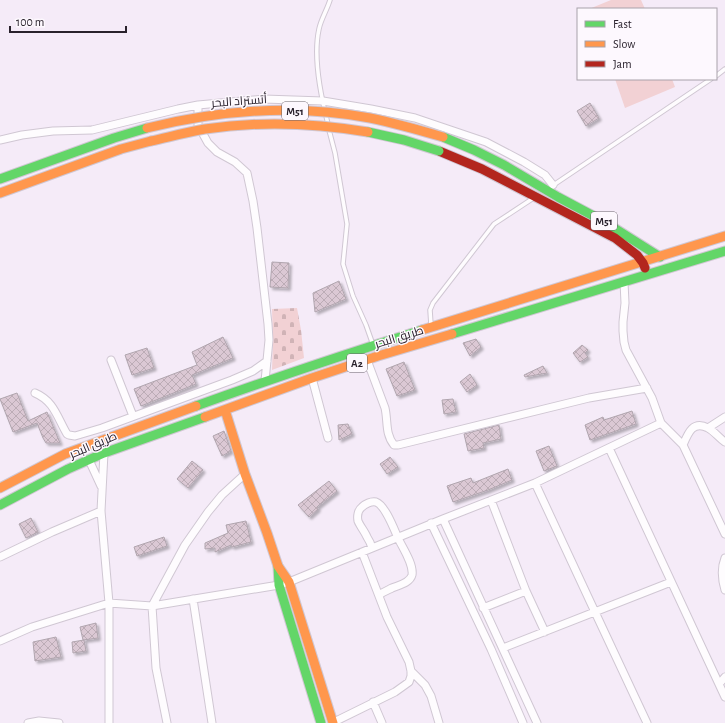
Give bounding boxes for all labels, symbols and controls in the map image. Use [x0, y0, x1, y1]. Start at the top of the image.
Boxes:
scale bar [10, 8, 126, 34]
legend [577, 8, 717, 80]
text: 100 m [16, 16, 44, 28]
text: Fast [613, 18, 632, 30]
text: Slow [613, 38, 635, 50]
text: Jam [613, 58, 632, 70]
street label: أتستراد البحر [210, 91, 267, 110]
road number: M51 [282, 102, 308, 120]
road number: M51 [591, 212, 617, 230]
street label: طريق البحر [372, 324, 425, 351]
road number: A2 [347, 354, 367, 372]
street label: طريق البحر [67, 430, 119, 462]

